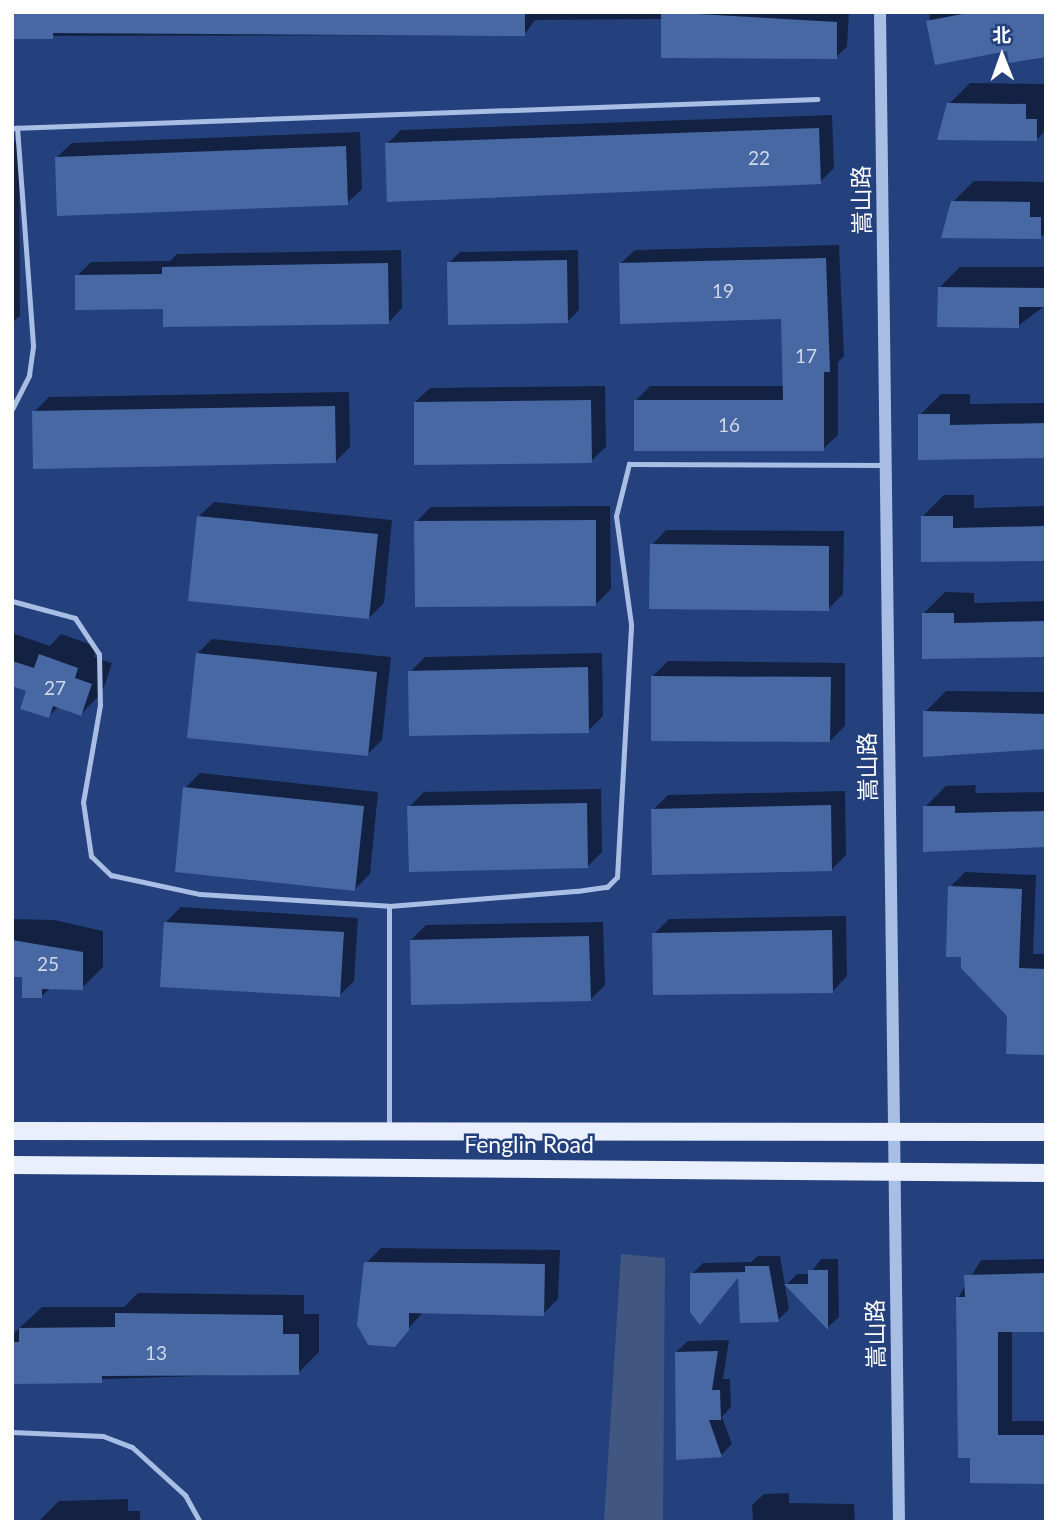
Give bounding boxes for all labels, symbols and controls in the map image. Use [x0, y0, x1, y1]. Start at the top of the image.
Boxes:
north arrow [967, 21, 1037, 91]
text: 北 [992, 23, 1011, 46]
house number: 22 [748, 147, 770, 169]
street label: 嵩山路 [847, 165, 875, 235]
house number: 19 [712, 280, 734, 302]
house number: 17 [795, 345, 817, 367]
house number: 16 [718, 414, 740, 436]
house number: 27 [44, 677, 66, 699]
street label: 嵩山路 [853, 732, 881, 802]
house number: 25 [37, 953, 59, 975]
street label: Fenglin Road [464, 1130, 594, 1158]
street label: 嵩山路 [861, 1299, 889, 1369]
house number: 13 [145, 1342, 167, 1364]

